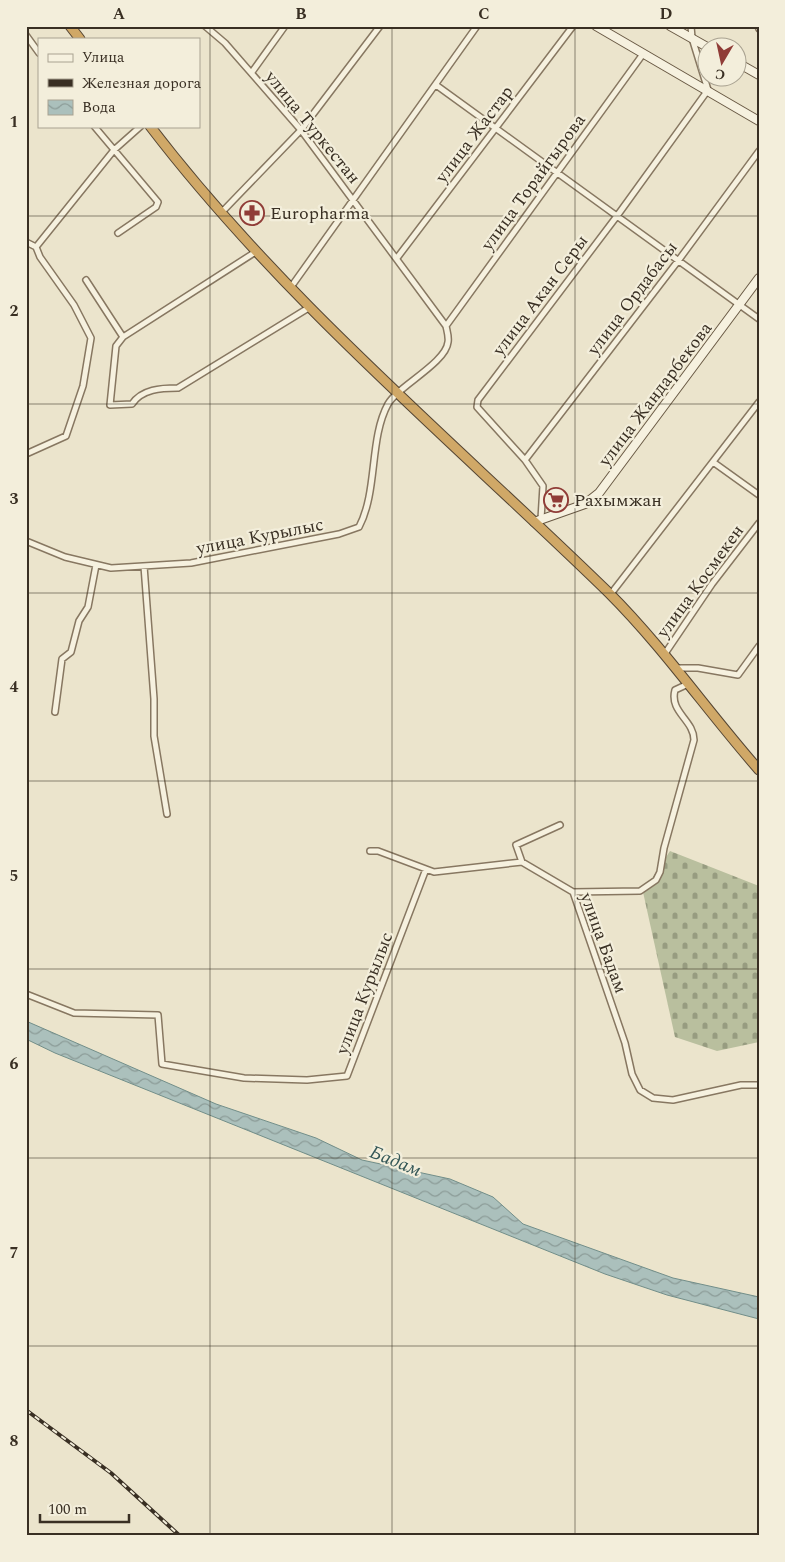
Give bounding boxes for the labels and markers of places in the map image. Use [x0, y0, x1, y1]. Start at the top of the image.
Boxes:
pharmacy icon: Europharma [239, 200, 265, 226]
place label: Europharma [270, 200, 370, 227]
supermarket icon: Рахымжан [543, 487, 569, 513]
place label: Рахымжан [574, 487, 662, 514]

